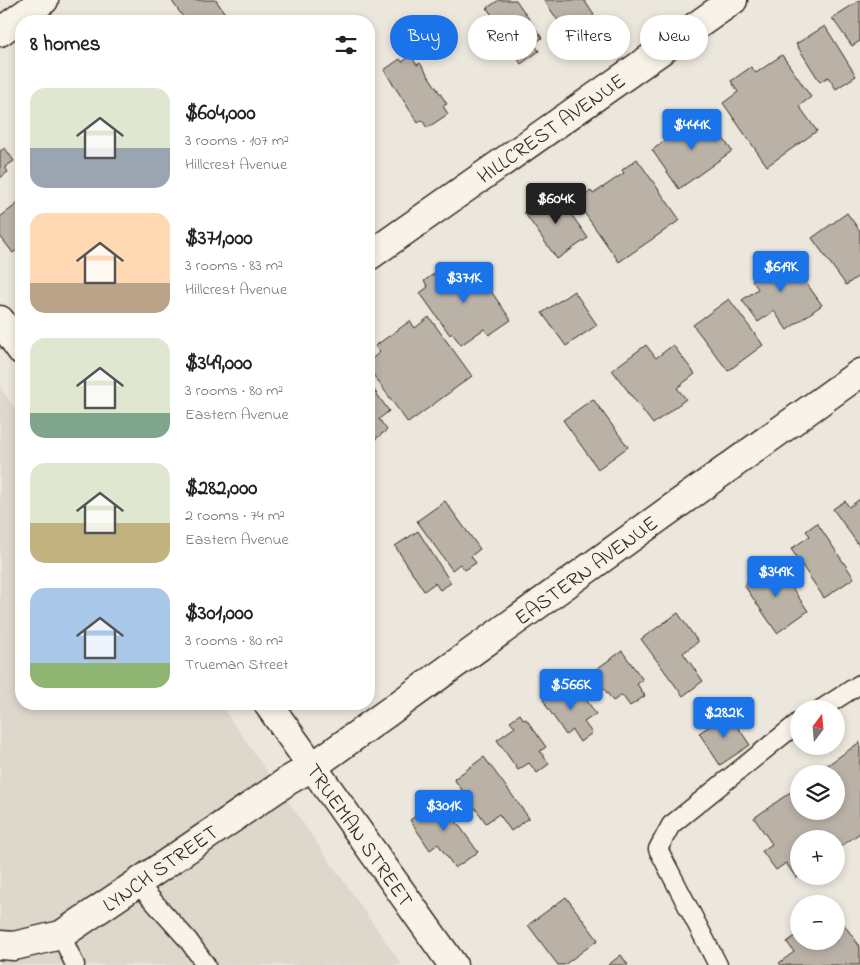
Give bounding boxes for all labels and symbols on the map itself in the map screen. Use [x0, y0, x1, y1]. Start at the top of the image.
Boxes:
street label: HILLCREST AVENUE [472, 67, 632, 192]
pin: $444K [657, 108, 727, 151]
pin: $604K [521, 182, 591, 225]
pin: $619K [746, 250, 816, 293]
pin: $371K [429, 262, 499, 304]
street label: EASTERN AVENUE [509, 509, 665, 634]
pin: $349K [741, 556, 811, 598]
pin: $566K [536, 668, 606, 711]
pin: $282K [689, 696, 759, 739]
north arrow [790, 700, 845, 755]
street label: TRUEMAN STREET [297, 758, 419, 914]
pin: $301K [409, 790, 479, 832]
street label: LYNCH STREET [97, 819, 225, 921]

